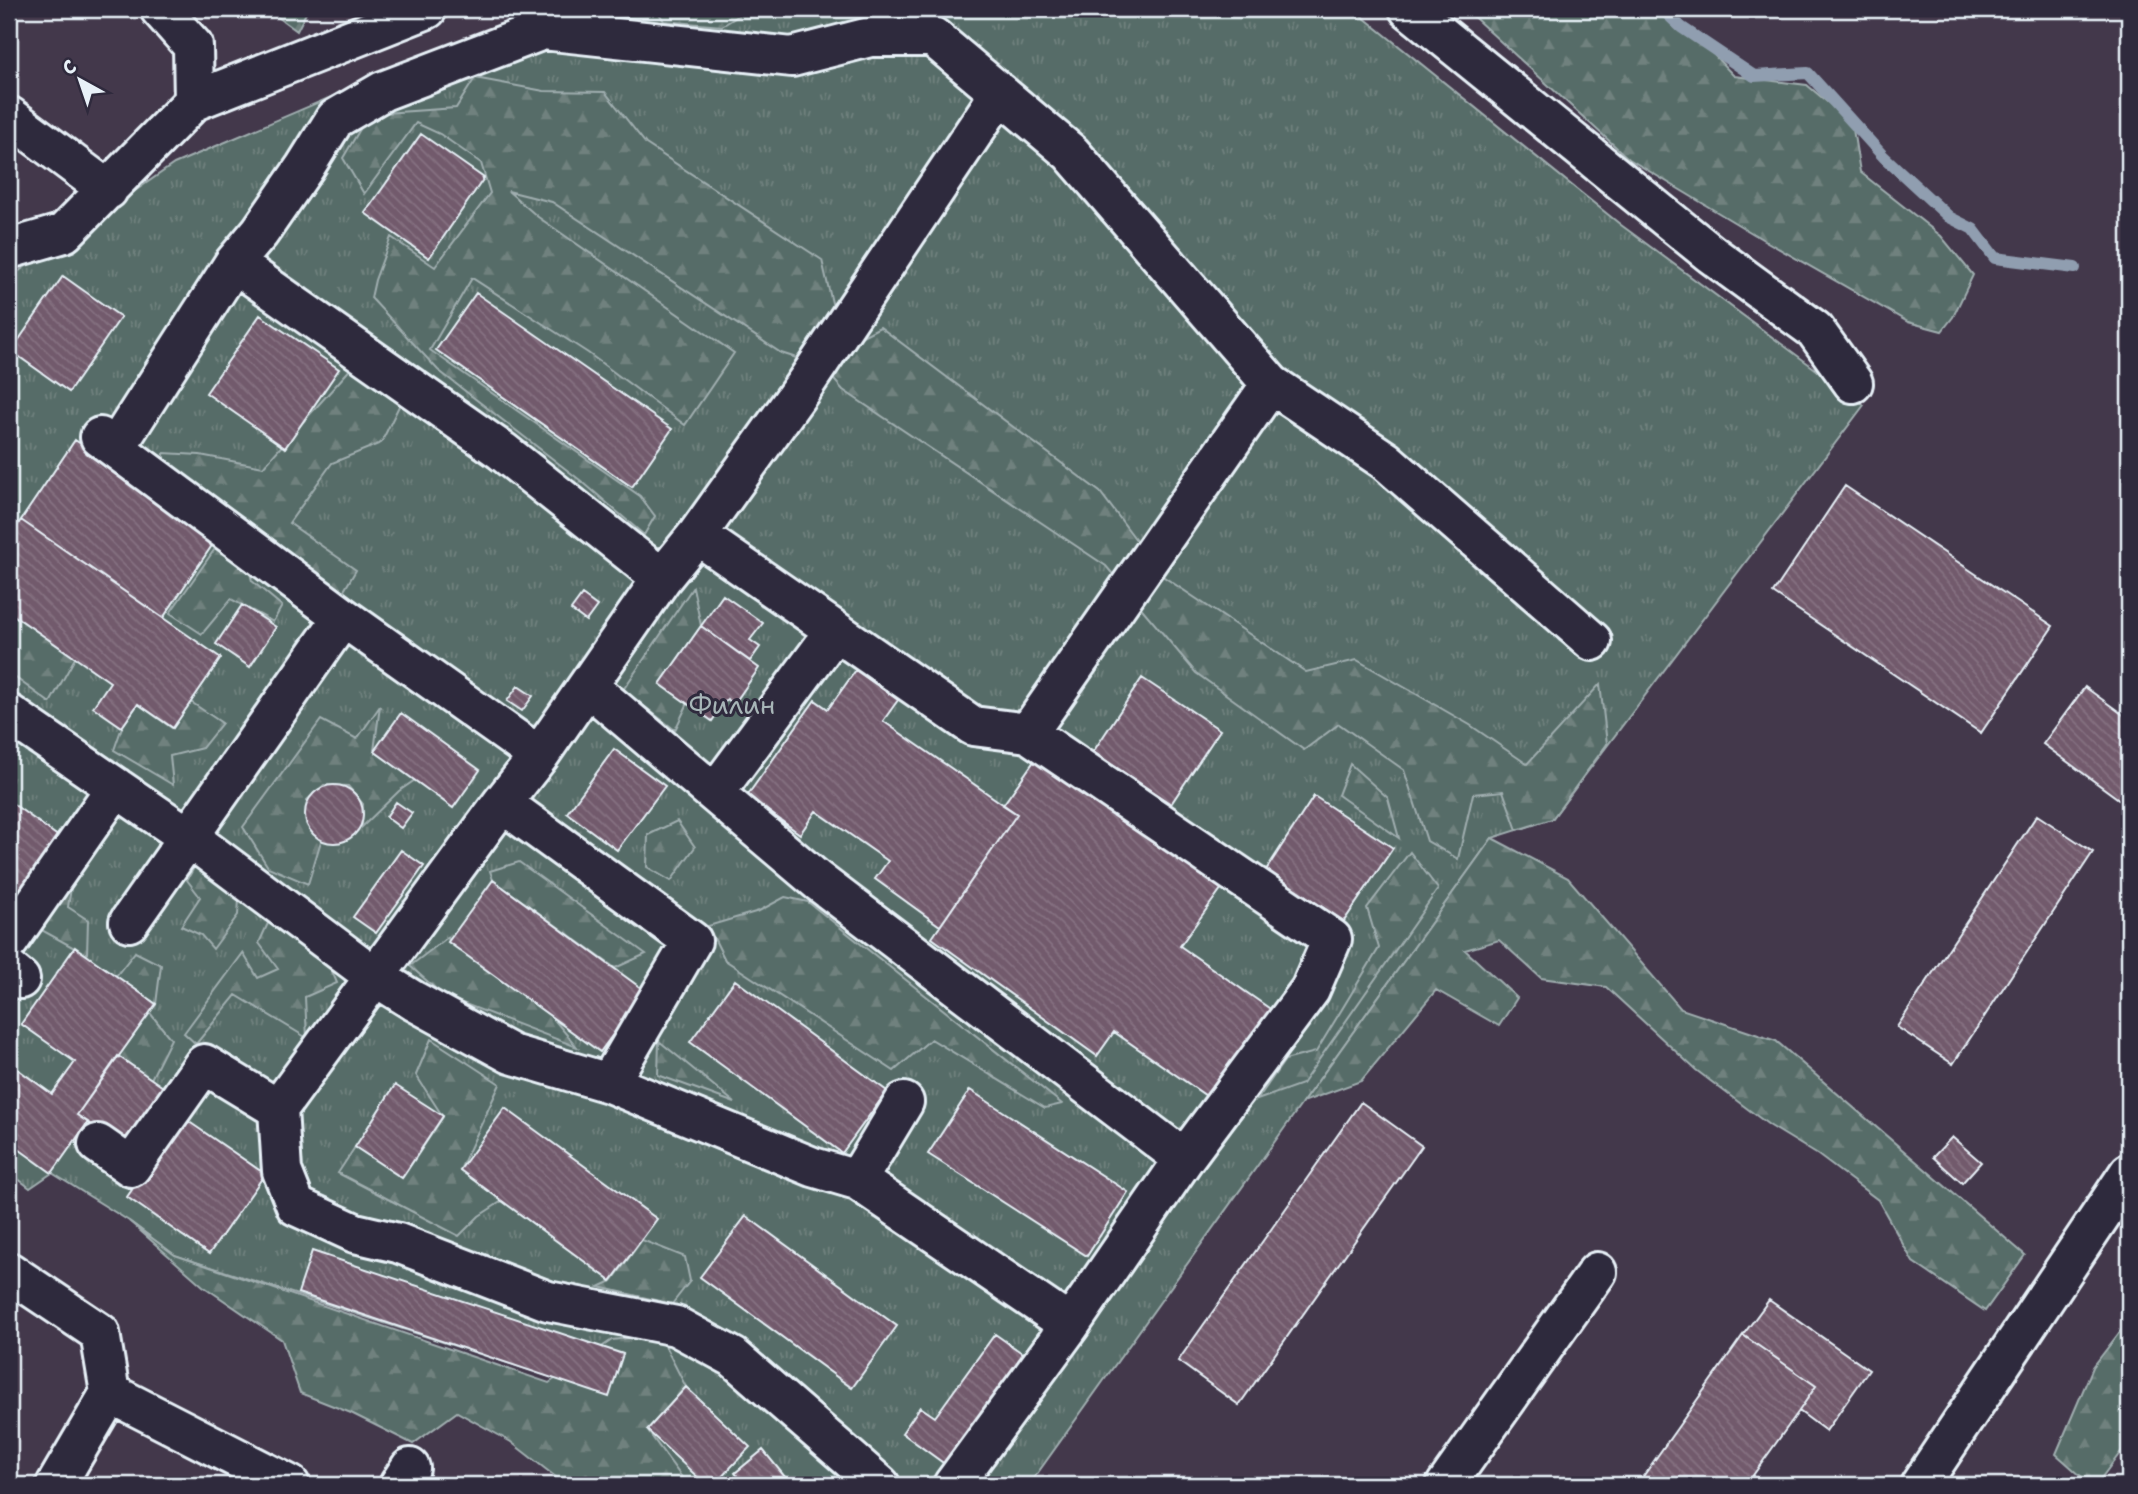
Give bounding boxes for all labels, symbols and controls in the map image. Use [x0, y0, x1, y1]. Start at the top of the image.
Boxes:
north arrow [46, 46, 116, 116]
text: С [57, 54, 82, 81]
park label: Филин [689, 687, 775, 722]

